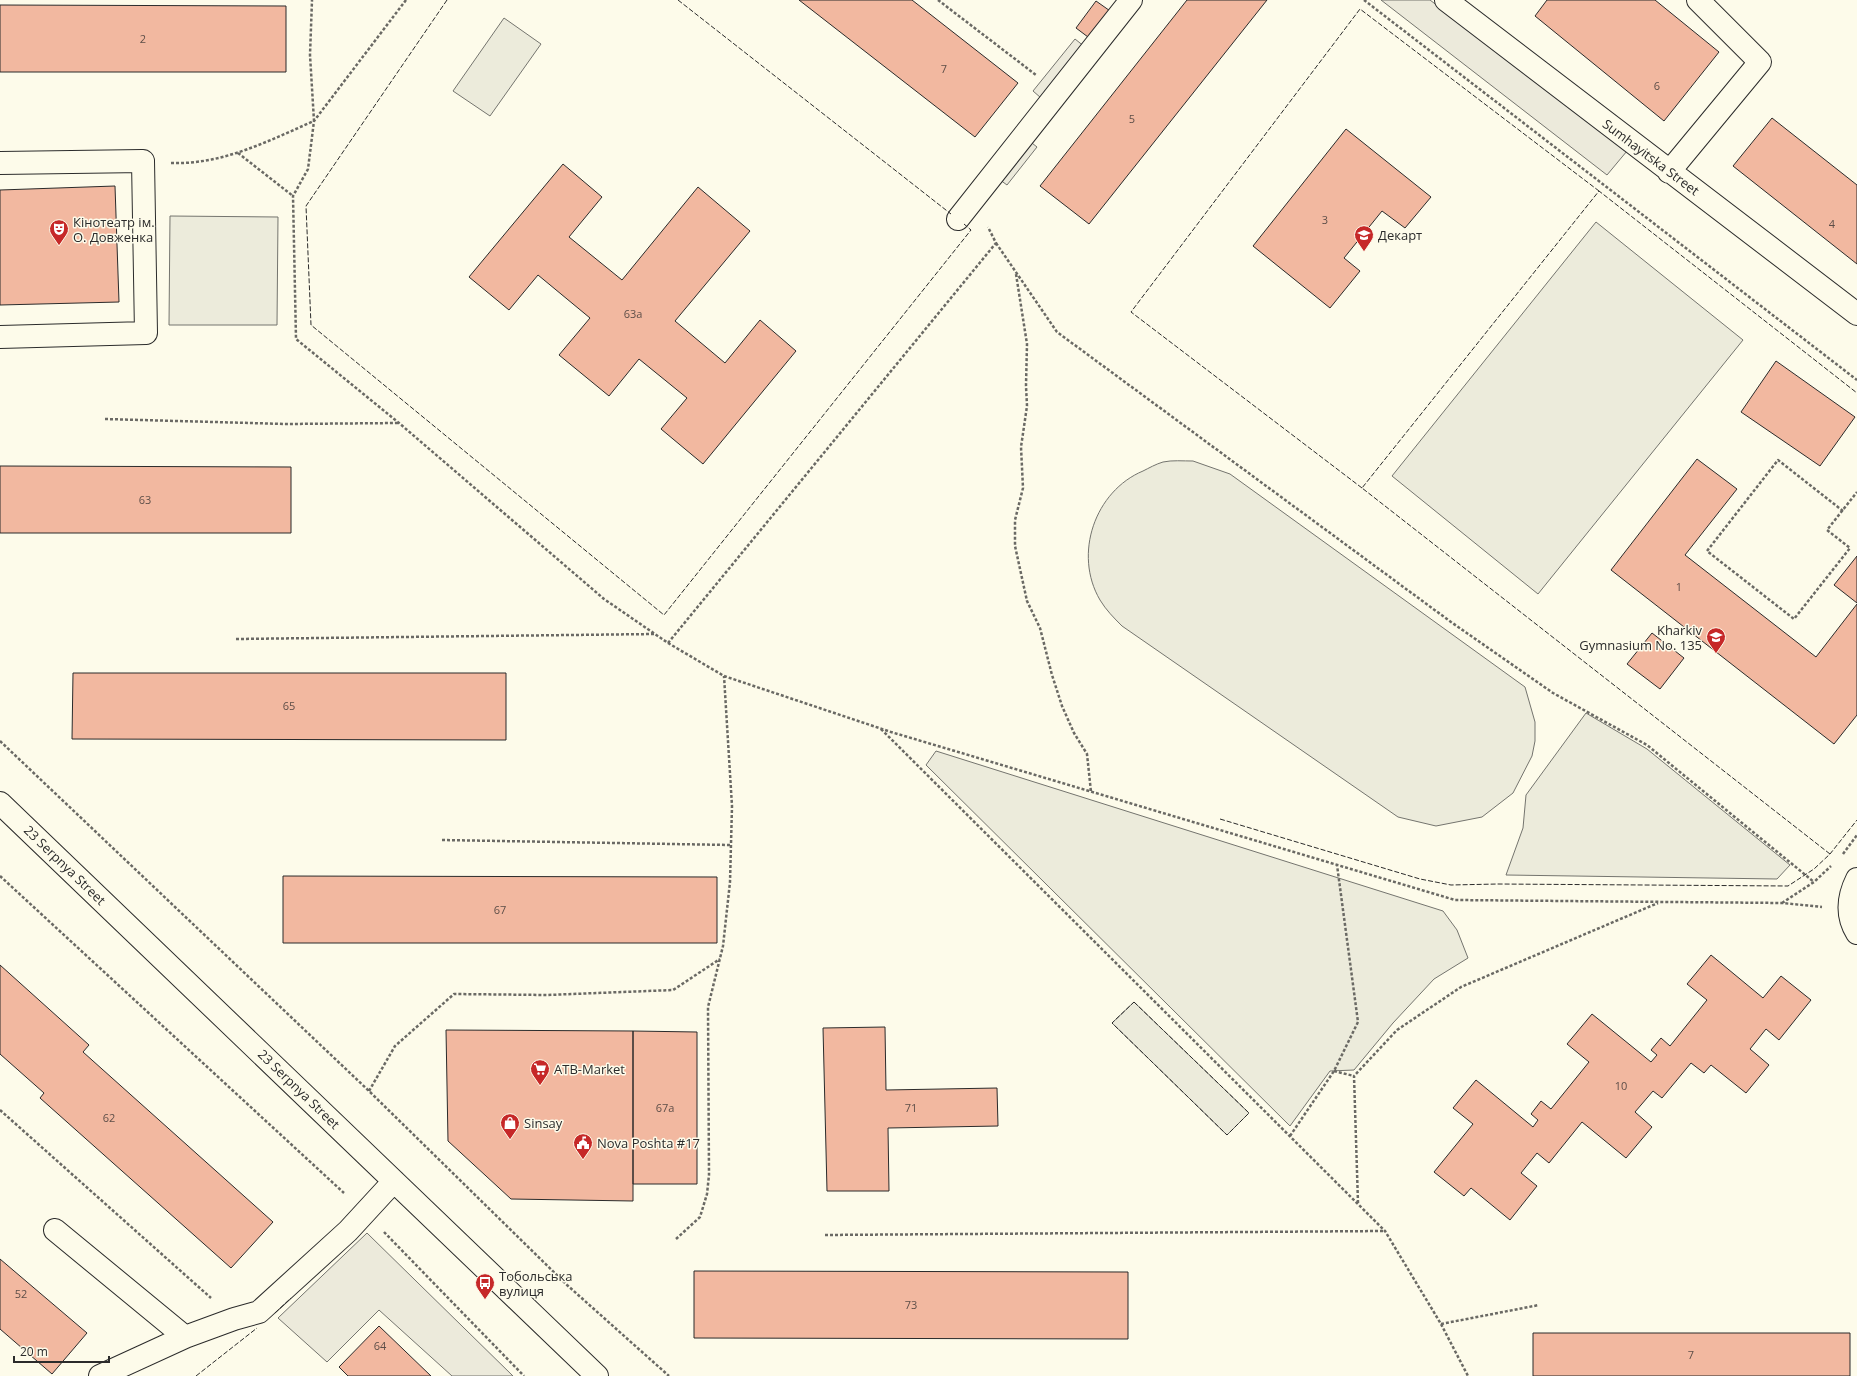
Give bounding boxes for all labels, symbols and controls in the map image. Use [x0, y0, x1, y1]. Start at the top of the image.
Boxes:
house number: 2 [140, 31, 146, 46]
house number: 7 [941, 61, 947, 76]
house number: 6 [1654, 78, 1660, 93]
house number: 5 [1129, 111, 1135, 126]
street label: Sumhayitska Street [1599, 115, 1703, 200]
house number: 3 [1322, 212, 1328, 227]
place label: Кінотеатр ім. О. Довженка [73, 213, 155, 246]
house number: 4 [1829, 216, 1836, 231]
theatre icon: Кінотеатр ім. О. Довженка [48, 218, 70, 246]
school or university icon: Декарт [1353, 224, 1375, 252]
place label: Декарт [1378, 226, 1422, 244]
house number: 63а [624, 306, 642, 321]
house number: 63 [139, 492, 151, 507]
house number: 1 [1676, 579, 1682, 594]
place label: Kharkiv Gymnasium No. 135 [1579, 621, 1703, 654]
school or university icon: Kharkiv Gymnasium No. 135 [1705, 626, 1727, 654]
house number: 65 [283, 698, 295, 713]
street label: 23 Serpnya Street [20, 821, 110, 909]
house number: 67 [494, 902, 506, 917]
street label: 23 Serpnya Street [254, 1045, 344, 1133]
supermarket icon: ATB-Market [529, 1058, 551, 1086]
place label: ATB-Market [554, 1060, 625, 1078]
house number: 10 [1615, 1078, 1627, 1093]
house number: 67а [656, 1100, 674, 1115]
house number: 71 [905, 1100, 917, 1115]
house number: 62 [103, 1110, 115, 1125]
shop icon: Sinsay [499, 1112, 521, 1140]
place label: Sinsay [524, 1114, 563, 1132]
public building icon: Nova Poshta #17 [572, 1132, 594, 1160]
place label: Nova Poshta #17 [597, 1134, 700, 1152]
place label: Тобольська вулиця [499, 1267, 572, 1300]
bus stop icon: Тобольська вулиця [474, 1272, 496, 1300]
house number: 52 [15, 1286, 27, 1301]
house number: 73 [905, 1297, 917, 1312]
scale bar [14, 1338, 109, 1364]
house number: 64 [374, 1338, 387, 1353]
text: 20 m [20, 1343, 48, 1360]
house number: 7 [1688, 1347, 1694, 1362]

